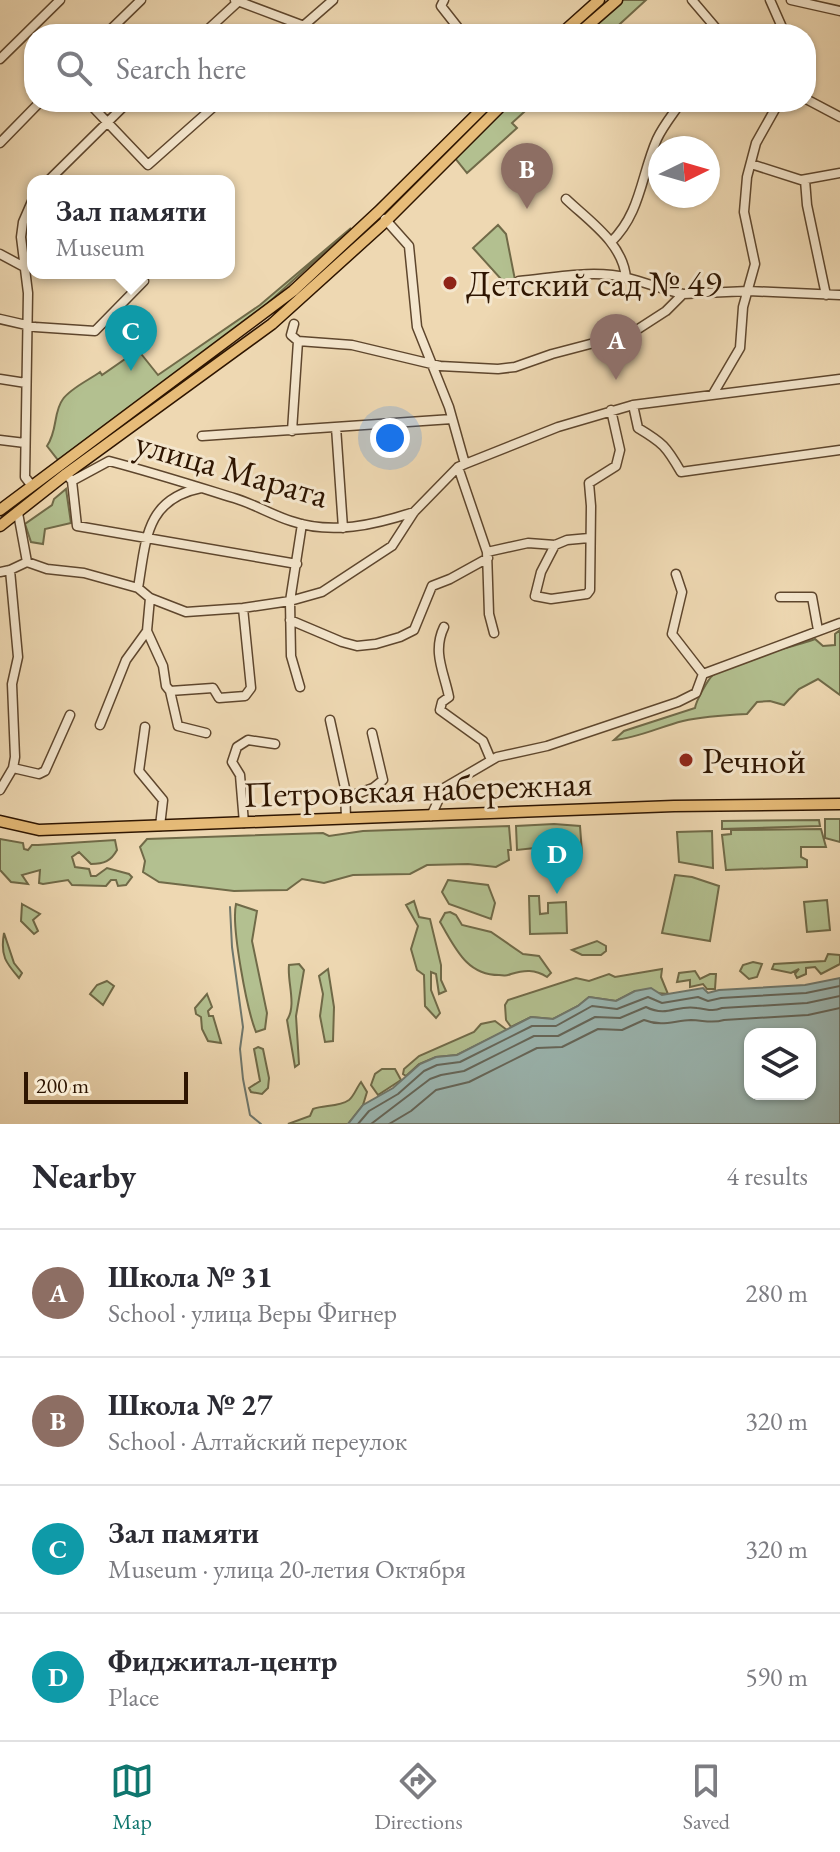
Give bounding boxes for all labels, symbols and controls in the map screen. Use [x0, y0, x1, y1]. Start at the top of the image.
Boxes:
search box [24, 24, 816, 112]
icon: search [52, 46, 96, 90]
text: Search here [116, 49, 246, 88]
north arrow [648, 136, 720, 208]
pin: B [501, 143, 553, 209]
popup [27, 175, 235, 279]
text: Зал памяти [55, 191, 207, 230]
text: Museum [55, 230, 145, 264]
place label: Детский сад № 49 [466, 260, 722, 307]
marker: Детский сад № 49 [441, 274, 459, 292]
pin: C [105, 305, 157, 371]
pin: A [590, 314, 642, 380]
street label: улица Марата [130, 418, 334, 519]
your location [370, 418, 410, 458]
place label: Речной [702, 737, 806, 784]
marker: Речной [677, 751, 695, 769]
street label: Петровская набережная [243, 759, 593, 818]
pin: D [531, 828, 583, 894]
map controls [744, 1028, 816, 1100]
button: layers [744, 1028, 816, 1100]
scale bar [24, 1068, 188, 1104]
text: 200 m [36, 1071, 89, 1100]
text: Nearby [32, 1154, 136, 1198]
text: 4 results [727, 1159, 808, 1193]
text: Школа № 31 [108, 1257, 273, 1296]
text: A [49, 1276, 67, 1310]
text: 280 m [745, 1276, 808, 1310]
text: School · улица Веры Фигнер [108, 1296, 397, 1330]
text: Школа № 27 [108, 1385, 273, 1424]
text: B [50, 1404, 66, 1438]
text: 320 m [745, 1404, 808, 1438]
text: School · Алтайский переулок [108, 1424, 407, 1458]
text: Зал памяти [108, 1513, 259, 1552]
text: C [49, 1532, 67, 1566]
text: 320 m [745, 1532, 808, 1566]
text: Museum · улица 20-летия Октября [108, 1552, 466, 1586]
text: Фиджитал-центр [108, 1641, 337, 1680]
text: D [48, 1660, 68, 1694]
text: 590 m [745, 1660, 808, 1694]
text: Place [108, 1680, 159, 1714]
tab: Map [110, 1759, 154, 1836]
tab: Directions [374, 1759, 463, 1836]
tab: Saved [683, 1759, 730, 1836]

